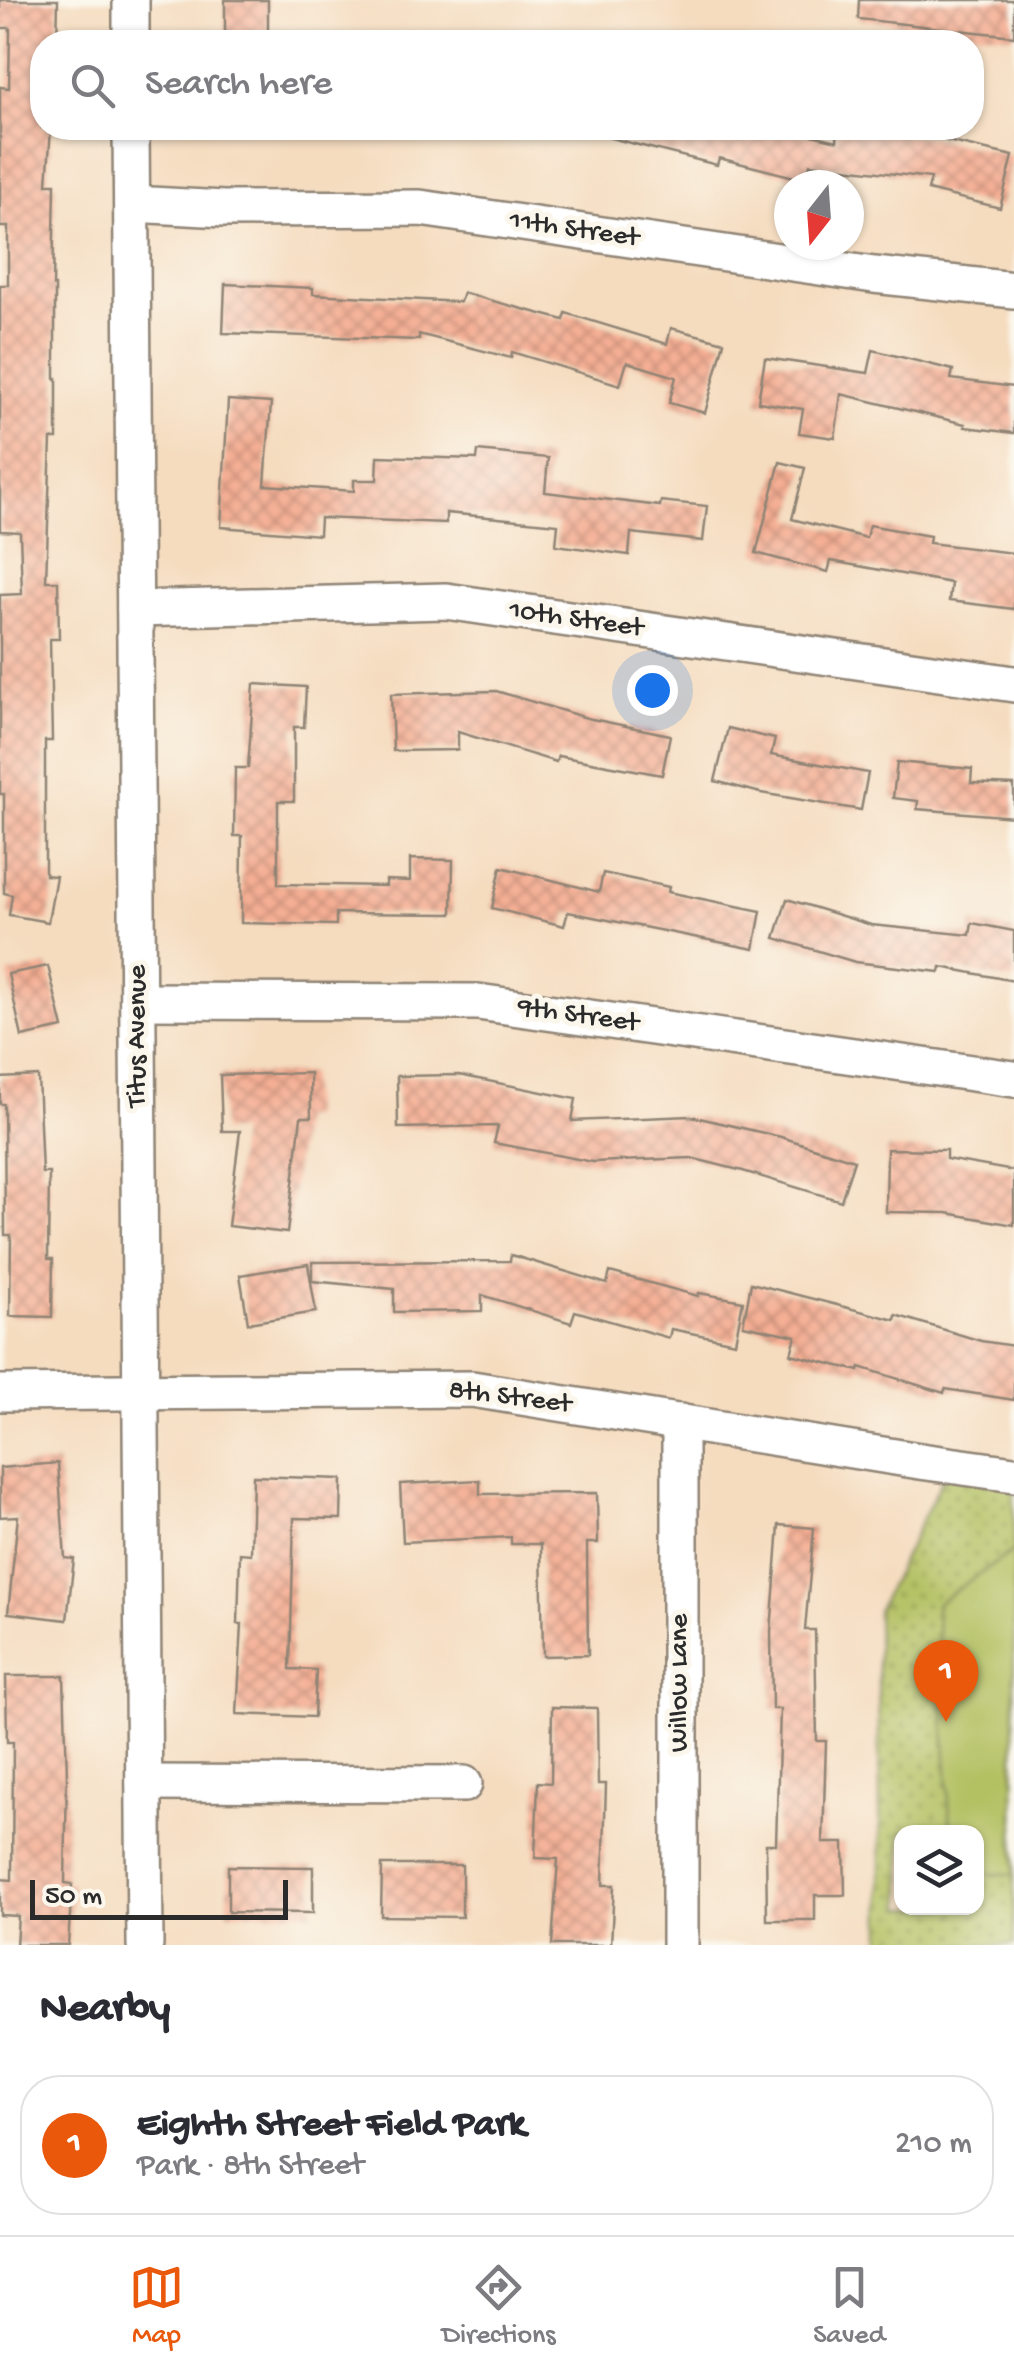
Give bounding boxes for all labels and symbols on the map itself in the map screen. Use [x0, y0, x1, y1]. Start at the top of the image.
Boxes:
north arrow [774, 170, 864, 260]
street label: 11th Street [506, 204, 643, 256]
street label: 10th Street [506, 594, 648, 646]
your location [627, 665, 678, 716]
street label: Titus Avenue [122, 964, 155, 1109]
street label: 9th Street [514, 991, 643, 1041]
street label: 8th Street [447, 1374, 576, 1422]
street label: Willow Lane [664, 1613, 697, 1752]
pin: 1 [914, 1640, 978, 1722]
scale bar [30, 1875, 288, 1920]

